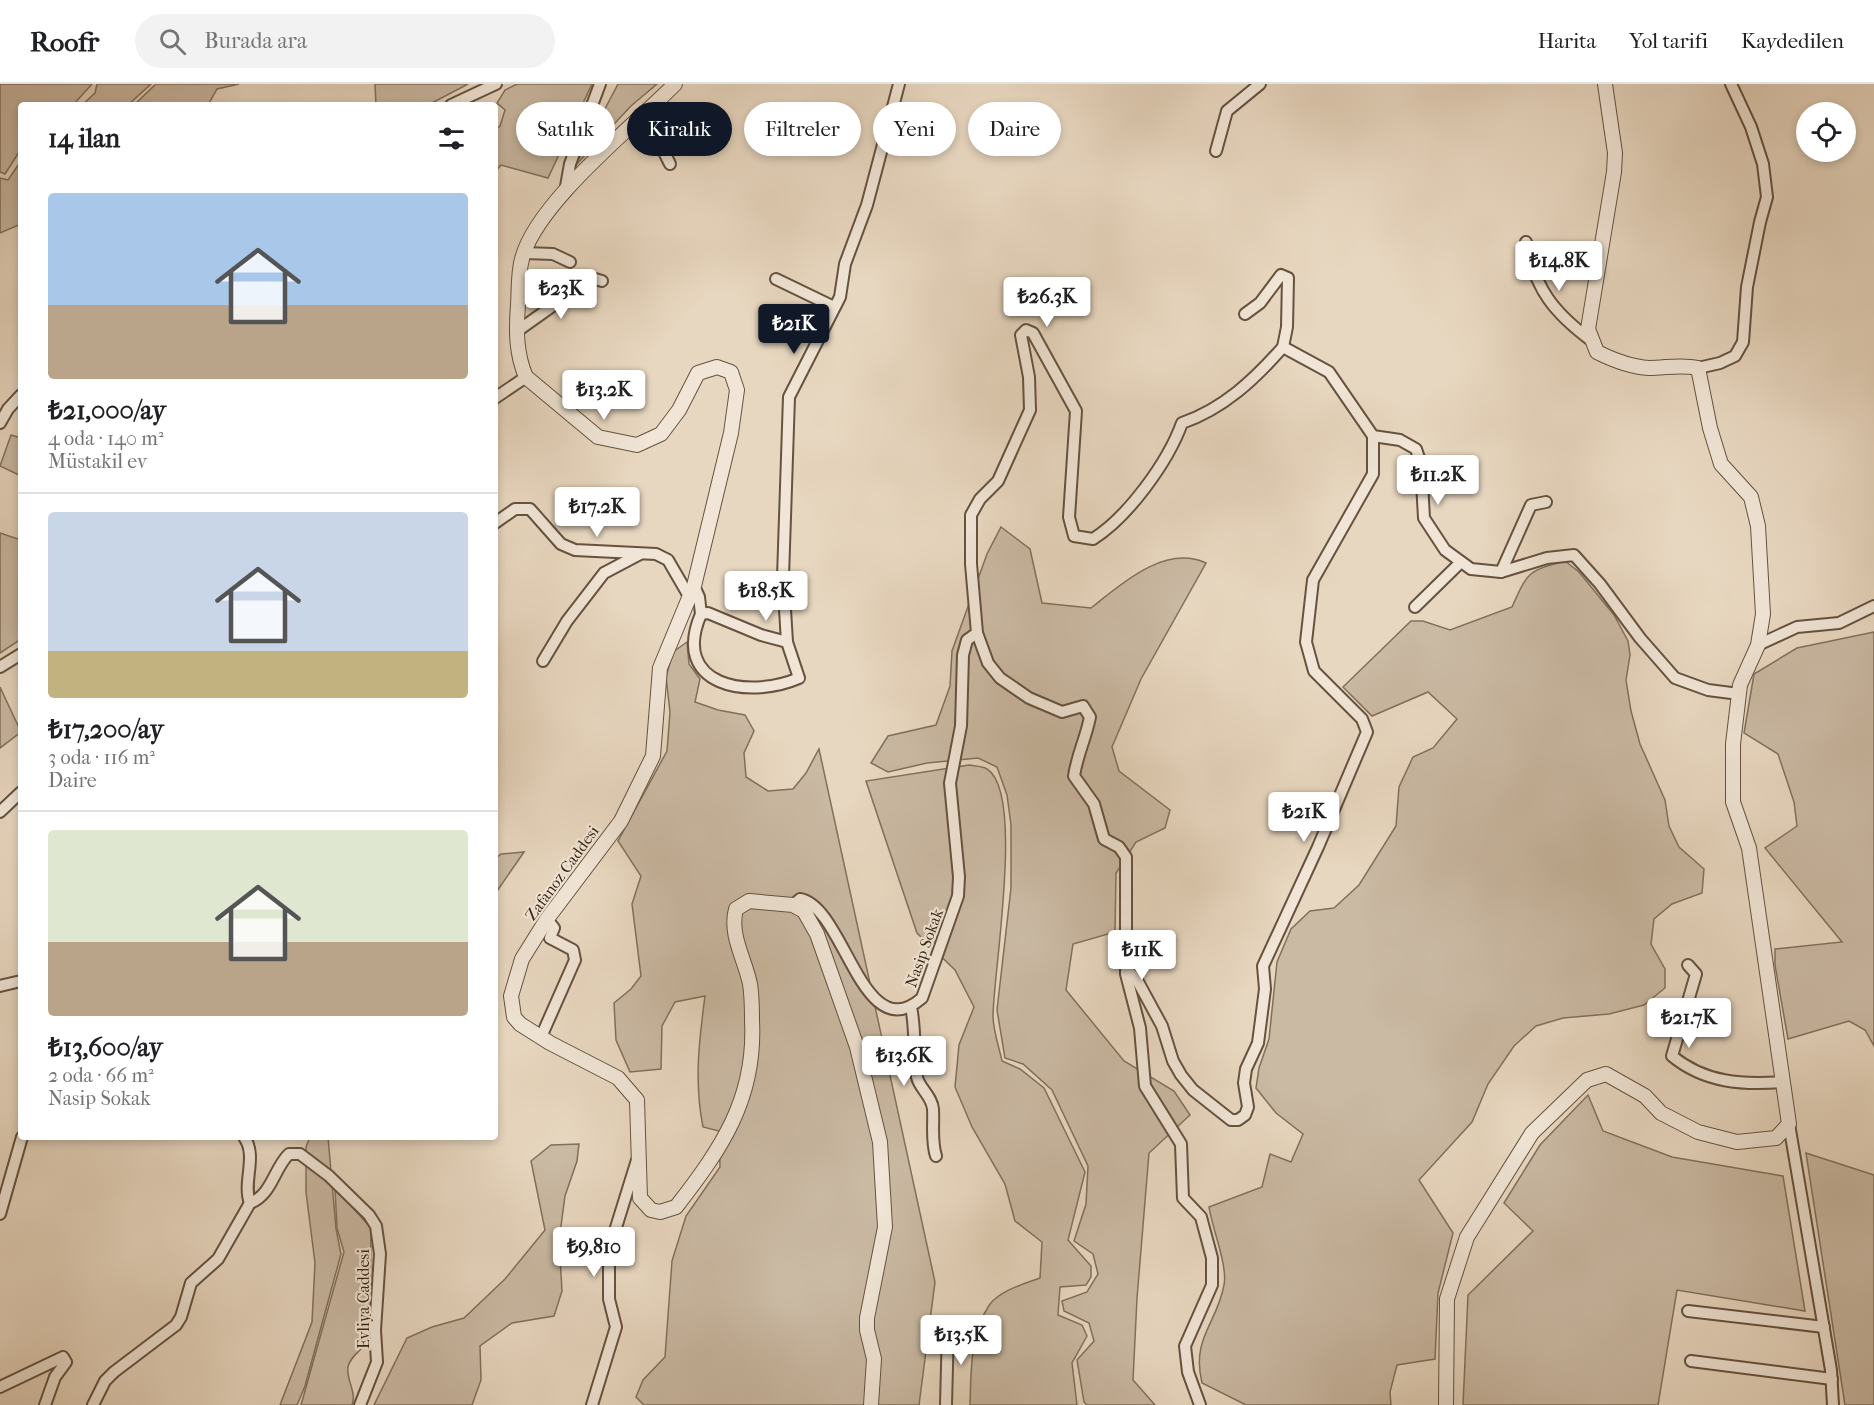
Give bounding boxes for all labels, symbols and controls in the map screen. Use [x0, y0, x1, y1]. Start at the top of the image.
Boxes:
search box [135, 14, 555, 68]
text: Roofr [30, 25, 99, 58]
icon: search [156, 25, 189, 58]
text: Burada ara [204, 28, 307, 54]
text: Harita [1538, 29, 1596, 53]
text: Yol tarifi [1629, 29, 1708, 53]
text: Kaydedilen [1741, 29, 1844, 53]
chip: Satılık [516, 102, 615, 156]
chip: Kiralık [627, 102, 732, 156]
chip: Filtreler [744, 102, 861, 156]
chip: Yeni [873, 102, 956, 156]
chip: Daire [968, 102, 1061, 156]
map controls [1796, 102, 1856, 162]
button: locate [1796, 102, 1856, 162]
icon: filters [435, 122, 468, 155]
text: 14 ilan [48, 123, 120, 154]
icon: home [204, 232, 312, 340]
pin: ₺14.8K [1510, 241, 1608, 292]
text: ₺14.8K [1529, 249, 1589, 272]
pin: ₺23K [525, 269, 597, 320]
text: ₺23K [539, 277, 583, 300]
pin: ₺26.3K [998, 277, 1096, 328]
text: ₺26.3K [1017, 285, 1077, 308]
pin: ₺21K [758, 304, 830, 355]
text: ₺21K [772, 312, 816, 335]
pin: ₺13.2K [555, 370, 653, 421]
text: ₺13.2K [576, 378, 632, 401]
text: ₺21,000/ay [48, 395, 166, 426]
text: 4 oda · 140 m² [48, 427, 164, 450]
text: Müstakil ev [48, 450, 147, 473]
pin: ₺11.2K [1389, 455, 1487, 506]
text: ₺11.2K [1411, 463, 1465, 486]
pin: ₺17.2K [548, 487, 646, 538]
text: ₺17.2K [569, 495, 625, 518]
icon: home [204, 551, 312, 659]
pin: ₺18.5K [717, 571, 815, 622]
text: ₺18.5K [739, 579, 793, 602]
text: ₺17,200/ay [48, 714, 163, 745]
text: 3 oda · 116 m² [48, 746, 155, 769]
text: Daire [48, 769, 97, 792]
pin: ₺21K [1268, 792, 1340, 843]
text: ₺21K [1282, 800, 1326, 823]
street label: Zafanoz Caddesi [521, 822, 603, 924]
icon: home [204, 869, 312, 977]
street label: Nasip Sokak [901, 905, 947, 990]
pin: ₺11K [1106, 930, 1178, 981]
text: ₺11K [1122, 938, 1162, 961]
pin: ₺21.7K [1640, 998, 1738, 1049]
text: ₺21.7K [1661, 1006, 1717, 1029]
text: ₺13,600/ay [48, 1032, 163, 1063]
pin: ₺13.6K [855, 1036, 953, 1087]
text: ₺13.6K [876, 1044, 932, 1067]
text: 2 oda · 66 m² [48, 1064, 154, 1087]
text: Nasip Sokak [48, 1087, 151, 1110]
pin: ₺9,810 [545, 1227, 643, 1278]
text: ₺9,810 [567, 1235, 621, 1258]
street label: Evliya Caddesi [354, 1249, 373, 1349]
pin: ₺13.5K [912, 1315, 1010, 1366]
text: ₺13.5K [934, 1323, 988, 1346]

